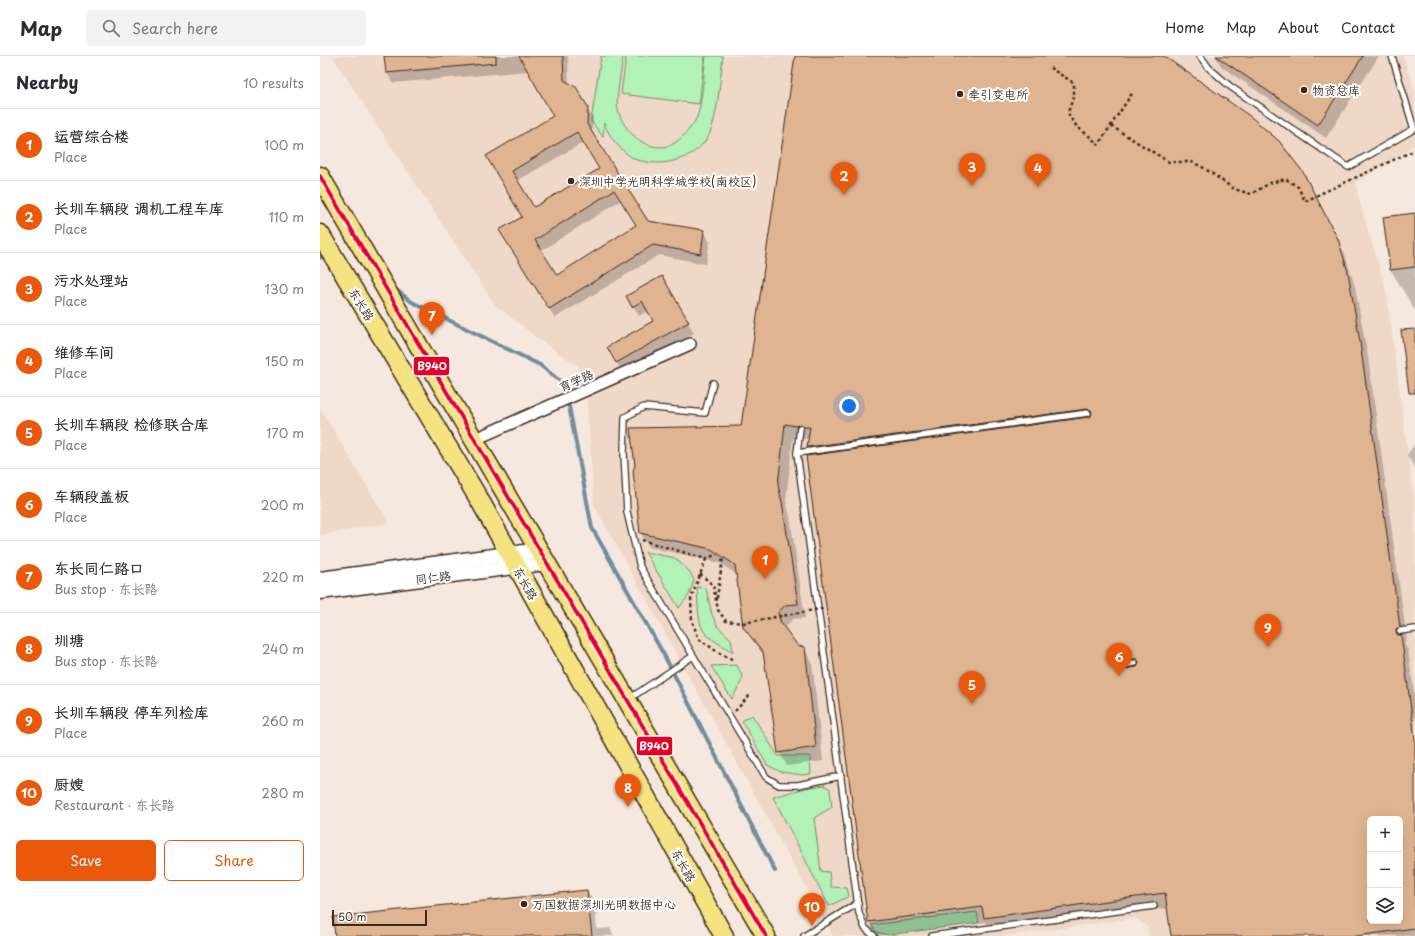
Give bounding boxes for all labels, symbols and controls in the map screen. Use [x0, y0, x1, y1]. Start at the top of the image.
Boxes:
search box [86, 10, 366, 46]
text: Map [20, 14, 62, 42]
text: Search here [132, 16, 218, 39]
icon: search [100, 17, 122, 39]
text: Home [1165, 17, 1204, 38]
text: Map [1226, 17, 1256, 38]
text: About [1278, 17, 1319, 38]
text: Contact [1341, 17, 1395, 38]
text: Nearby [16, 69, 78, 95]
text: 10 results [243, 73, 304, 92]
place label: 物资总库 [1312, 81, 1360, 99]
place label: 牵引变电所 [968, 85, 1029, 103]
marker: 物资总库 [1299, 85, 1309, 95]
marker: 牵引变电所 [955, 89, 965, 99]
text: 运营综合楼 [54, 124, 129, 147]
text: 1 [26, 135, 32, 154]
text: 100 m [264, 135, 304, 154]
text: Place [54, 147, 87, 166]
pin: 3 [959, 153, 985, 186]
pin: 4 [1025, 154, 1051, 187]
pin: 2 [831, 162, 857, 195]
place label: 深圳中学光明科学城学校(南校区) [579, 172, 756, 190]
marker: 深圳中学光明科学城学校(南校区) [566, 176, 576, 186]
text: 长圳车辆段 调机工程车库 [54, 196, 224, 219]
text: 2 [24, 207, 34, 226]
text: 110 m [269, 207, 304, 226]
text: Place [54, 219, 87, 238]
text: 污水处理站 [54, 268, 129, 291]
text: 3 [25, 279, 33, 298]
text: 130 m [265, 279, 304, 298]
street label: 东长路 [345, 284, 379, 324]
text: Place [54, 291, 87, 310]
pin: 7 [419, 302, 445, 335]
text: 维修车间 [54, 340, 114, 363]
text: 4 [25, 351, 33, 370]
text: 150 m [265, 351, 304, 370]
line badge: B940 [413, 356, 450, 376]
text: B940 [417, 357, 447, 374]
text: Place [54, 363, 87, 382]
street label: 育学路 [556, 364, 596, 396]
your location [839, 396, 859, 416]
text: 长圳车辆段 检修联合库 [54, 412, 209, 435]
text: 5 [25, 423, 33, 442]
text: 170 m [266, 423, 304, 442]
text: Place [54, 435, 87, 454]
text: 车辆段盖板 [54, 484, 129, 507]
text: 6 [24, 495, 34, 514]
text: 200 m [261, 495, 304, 514]
text: Place [54, 507, 87, 526]
pin: 1 [752, 546, 778, 579]
text: 东长同仁路口 [54, 556, 144, 579]
street label: 东长路 [509, 563, 543, 603]
street label: 同仁路 [414, 566, 452, 588]
text: 7 [25, 567, 33, 586]
text: 220 m [262, 567, 304, 586]
text: Bus stop · 东长路 [54, 579, 158, 598]
pin: 9 [1255, 614, 1281, 647]
text: 圳塘 [54, 628, 84, 651]
text: 8 [25, 639, 33, 658]
text: 240 m [262, 639, 304, 658]
pin: 6 [1106, 643, 1132, 676]
text: Bus stop · 东长路 [54, 651, 158, 670]
pin: 5 [959, 671, 985, 704]
text: 长圳车辆段 停车列检库 [54, 700, 209, 723]
text: 9 [25, 711, 33, 730]
text: 260 m [262, 711, 304, 730]
text: Place [54, 723, 87, 742]
line badge: B940 [636, 736, 673, 756]
text: B940 [639, 737, 669, 754]
text: 厨嫂 [54, 772, 84, 795]
pin: 8 [615, 774, 641, 807]
text: 10 [21, 783, 37, 802]
text: 280 m [262, 783, 304, 802]
text: Restaurant · 东长路 [54, 795, 175, 814]
map controls [1367, 816, 1403, 924]
button: + [1367, 816, 1403, 852]
button: Save [16, 840, 156, 881]
button: Share [164, 840, 304, 881]
street label: 东长路 [667, 845, 701, 885]
button: − [1367, 852, 1403, 888]
button: layers [1367, 888, 1403, 924]
pin: 10 [799, 893, 825, 926]
place label: 万国数据深圳光明数据中心 [532, 895, 676, 913]
marker: 万国数据深圳光明数据中心 [519, 899, 529, 909]
scale bar [332, 908, 427, 927]
text: 50 m [338, 908, 367, 925]

